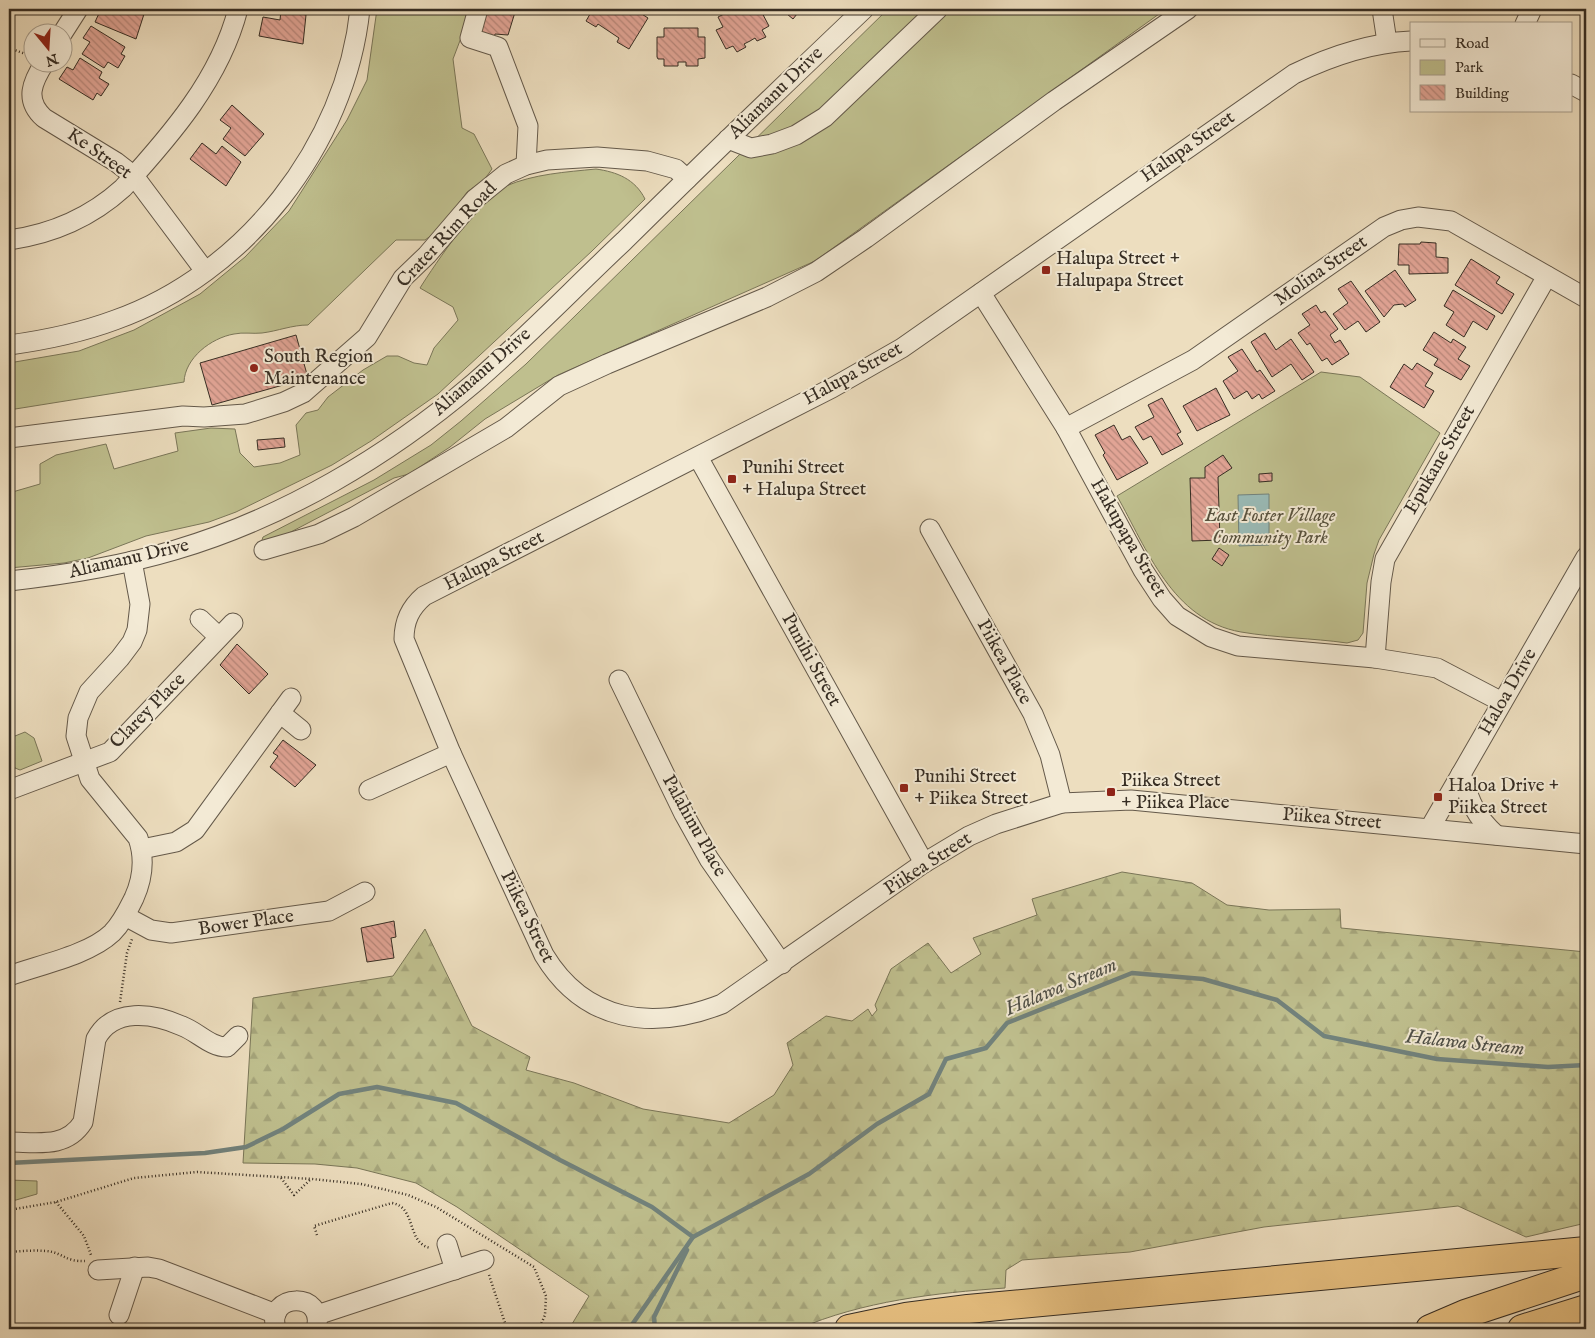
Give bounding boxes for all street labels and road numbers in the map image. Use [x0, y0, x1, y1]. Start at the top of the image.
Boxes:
street label: Aliamanu Drive [723, 42, 829, 145]
street label: Halupa Street [1136, 106, 1240, 188]
street label: Ke Street [62, 123, 137, 185]
street label: Crater Rim Road [392, 176, 503, 293]
street label: Molina Street [1270, 230, 1372, 312]
street label: Aliamanu Drive [427, 323, 536, 422]
street label: Halupa Street [799, 337, 907, 411]
street label: Epukane Street [1399, 401, 1481, 519]
street label: Hakupapa Street [1084, 474, 1172, 602]
street label: Halupa Street [440, 525, 549, 597]
street label: Aliamanu Drive [66, 533, 192, 585]
street label: Punihi Street [776, 609, 847, 711]
street label: Piikea Place [971, 615, 1037, 709]
street label: Haloa Drive [1473, 644, 1543, 740]
street label: Clarey Place [105, 668, 191, 754]
street label: Palahinu Place [656, 771, 732, 881]
street label: Piikea Street [1281, 803, 1383, 835]
street label: Piikea Street [880, 827, 977, 901]
street label: Piikea Street [494, 867, 560, 967]
street label: Bower Place [197, 904, 296, 942]

